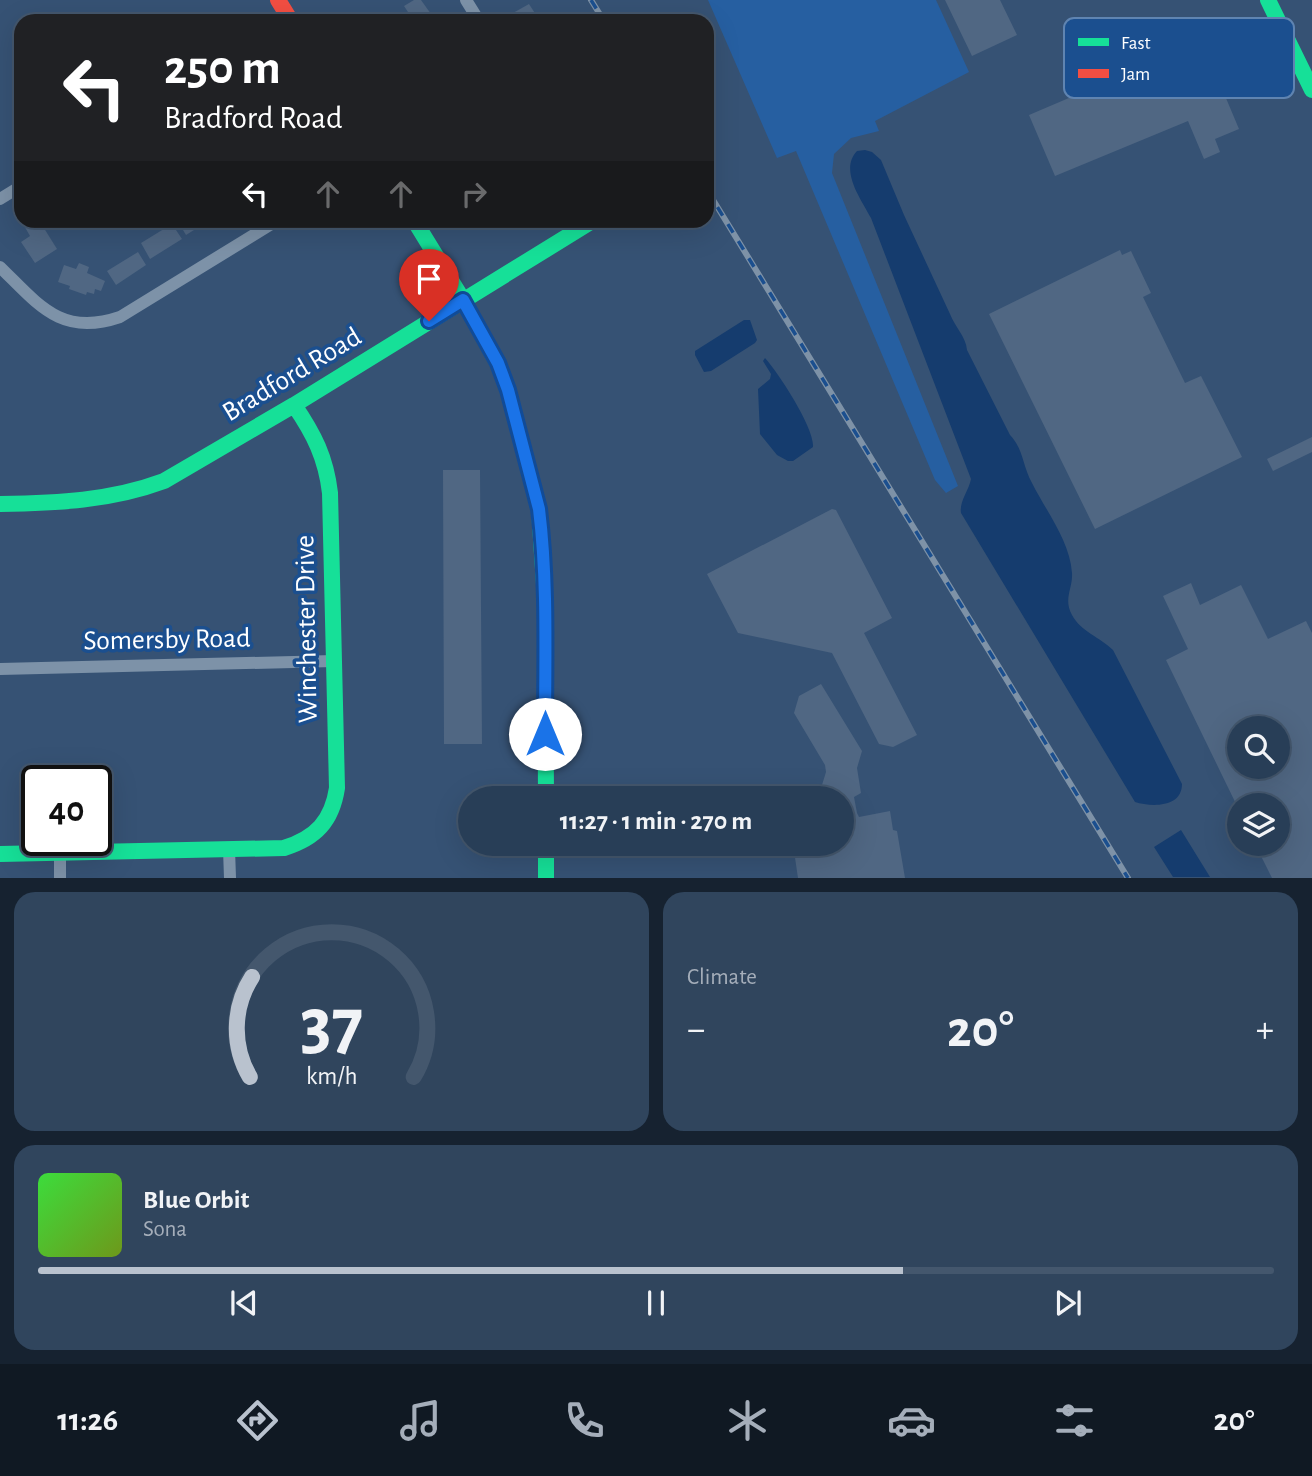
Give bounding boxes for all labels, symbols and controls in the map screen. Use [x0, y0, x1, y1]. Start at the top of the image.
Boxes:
legend [1064, 18, 1294, 98]
text: Fast [1121, 34, 1151, 53]
icon: left [49, 42, 140, 133]
text: 250 m [164, 44, 281, 93]
text: Jam [1121, 65, 1150, 84]
text: Bradford Road [164, 102, 343, 134]
icon: left [236, 175, 274, 213]
icon: ahead [309, 175, 347, 213]
icon: ahead [382, 175, 420, 213]
icon: right [455, 175, 493, 213]
pin [399, 249, 459, 321]
icon: arrive [410, 260, 448, 298]
street label: Bradford Road [218, 323, 366, 427]
street label: Winchester Drive [291, 535, 323, 723]
street label: Somersby Road [83, 625, 251, 655]
position arrow [508, 697, 582, 771]
map controls [1227, 716, 1290, 856]
button: search [1227, 716, 1290, 779]
speed limit sign: 40 [21, 765, 112, 856]
button: layers [1227, 793, 1290, 856]
text: 11:27 · 1 min · 270 m [560, 808, 752, 834]
text: Climate [687, 966, 757, 989]
text: 37 [300, 990, 363, 1063]
text: 20° [947, 1004, 1014, 1056]
text: − [687, 1011, 705, 1049]
text: + [1256, 1011, 1274, 1049]
text: km/h [306, 1064, 357, 1089]
text: Blue Orbit [143, 1187, 249, 1213]
text: Sona [143, 1218, 187, 1241]
icon: previous [225, 1284, 263, 1322]
icon: pause [637, 1284, 675, 1322]
icon: next [1049, 1284, 1087, 1322]
icon: directions [233, 1396, 282, 1445]
icon: music [396, 1396, 445, 1445]
icon: phone [560, 1396, 609, 1445]
icon: climate [723, 1396, 772, 1445]
icon: car [887, 1396, 936, 1445]
icon: filters [1050, 1396, 1099, 1445]
text: 11:26 [57, 1404, 118, 1436]
text: 20° [1214, 1404, 1255, 1436]

